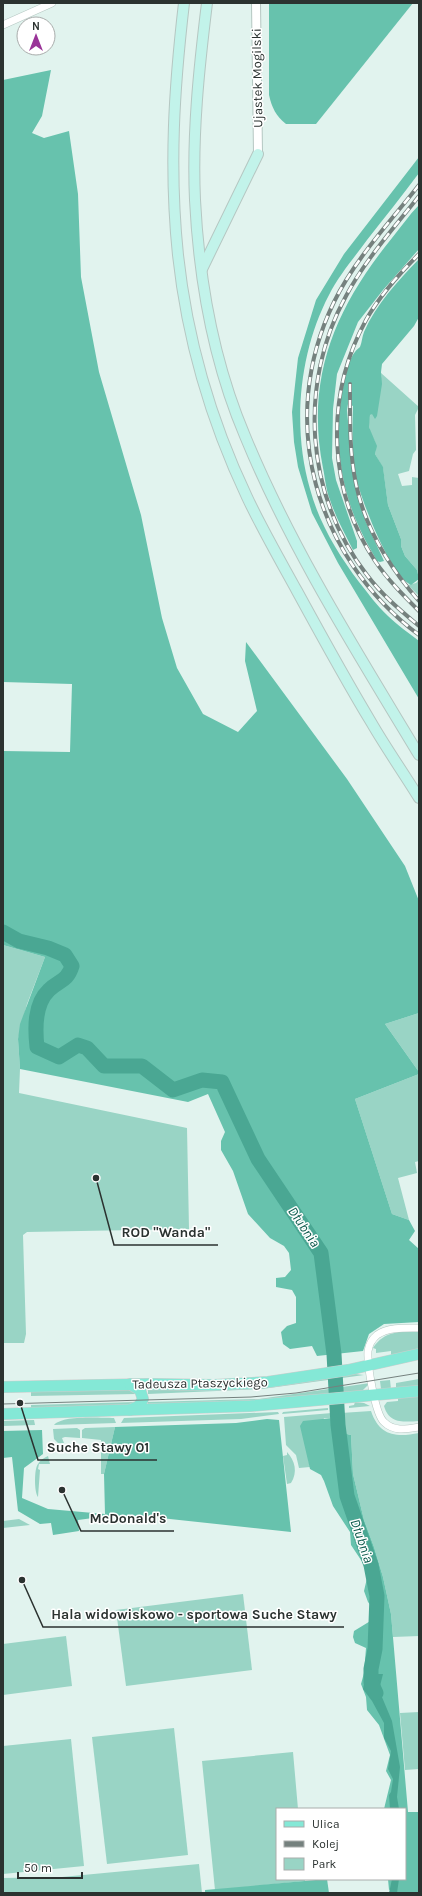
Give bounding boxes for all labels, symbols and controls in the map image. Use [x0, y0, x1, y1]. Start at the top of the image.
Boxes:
north arrow [16, 16, 56, 56]
text: N [32, 20, 40, 33]
street label: Ujastek Mogilski [249, 28, 265, 128]
water label: Dłubnia [284, 1203, 324, 1251]
callout: ROD "Wanda" [114, 1219, 218, 1245]
text: ROD "Wanda" [122, 1224, 210, 1241]
street label: Tadeusza Ptaszyckiego [132, 1374, 268, 1392]
callout: Suche Stawy 01 [38, 1434, 157, 1460]
text: Suche Stawy 01 [47, 1439, 149, 1456]
callout: McDonald's [81, 1505, 174, 1531]
text: McDonald's [90, 1510, 166, 1527]
water label: Dłubnia [347, 1517, 377, 1565]
callout: Hala widowiskowo - sportowa Suche Stawy [43, 1601, 344, 1627]
text: Hala widowiskowo - sportowa Suche Stawy [51, 1606, 337, 1623]
legend [276, 1808, 406, 1880]
text: Ulica [312, 1817, 340, 1831]
text: Kolej [312, 1837, 339, 1851]
scale bar [18, 1854, 82, 1880]
text: Park [312, 1857, 337, 1871]
text: 50 m [24, 1861, 52, 1875]

